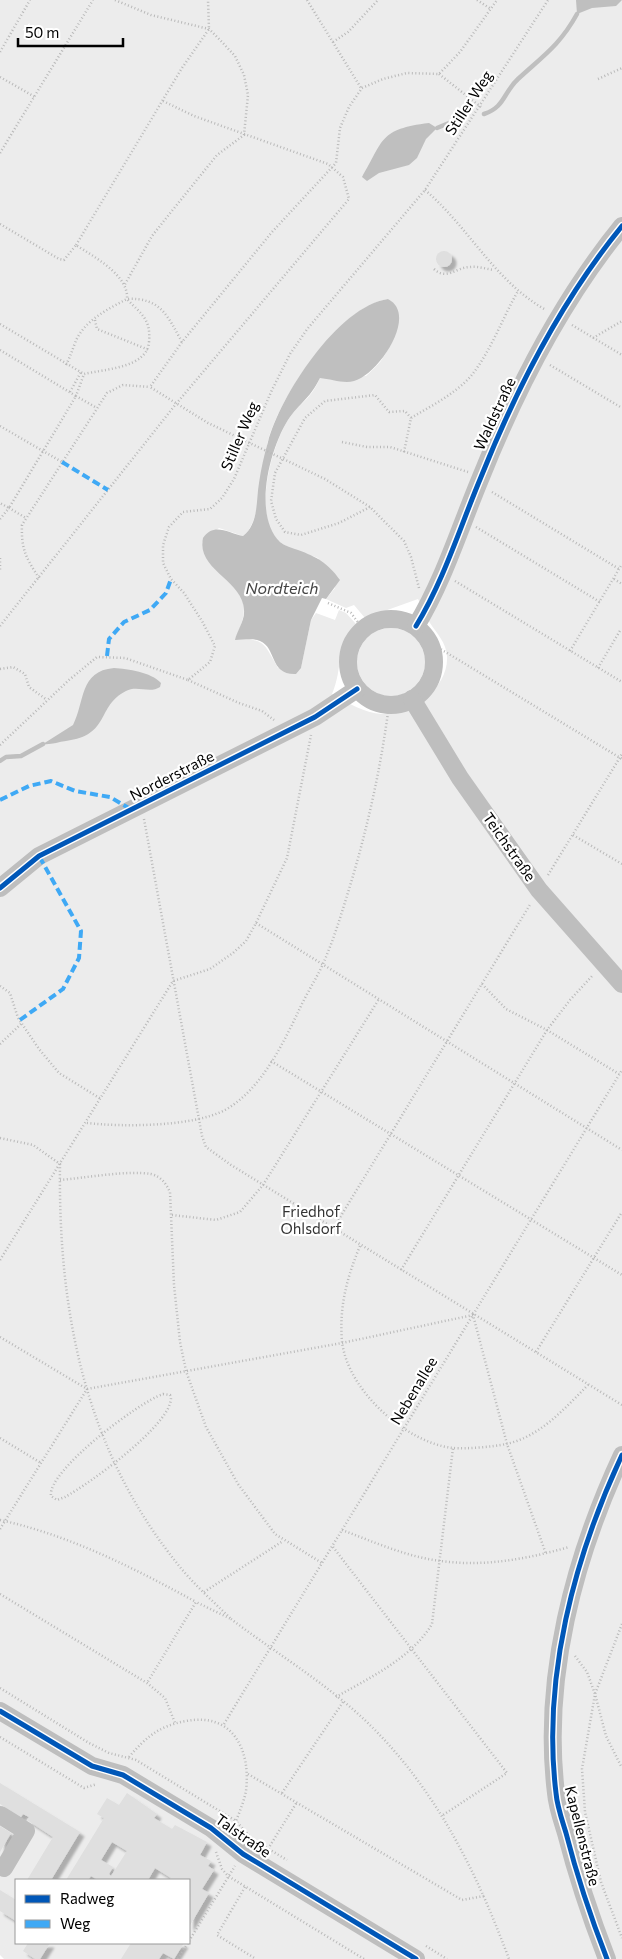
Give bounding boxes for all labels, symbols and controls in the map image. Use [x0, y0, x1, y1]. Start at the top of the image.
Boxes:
scale bar [18, 15, 122, 47]
text: 50 m [25, 23, 59, 41]
street label: Stiller Weg [441, 67, 496, 138]
street label: Waldstraße [469, 374, 519, 453]
street label: Stiller Weg [216, 398, 262, 473]
water label: Nordteich [245, 578, 319, 597]
street label: Norderstraße [126, 746, 217, 804]
street label: Teichstraße [480, 809, 540, 884]
park label: Friedhof Ohlsdorf [280, 1202, 342, 1237]
street label: Nebenallee [386, 1353, 440, 1428]
street label: Kapellenstraße [562, 1784, 604, 1888]
street label: Talstraße [212, 1810, 275, 1861]
legend [15, 1879, 190, 1944]
text: Radweg [60, 1889, 114, 1907]
text: Weg [60, 1914, 90, 1932]

